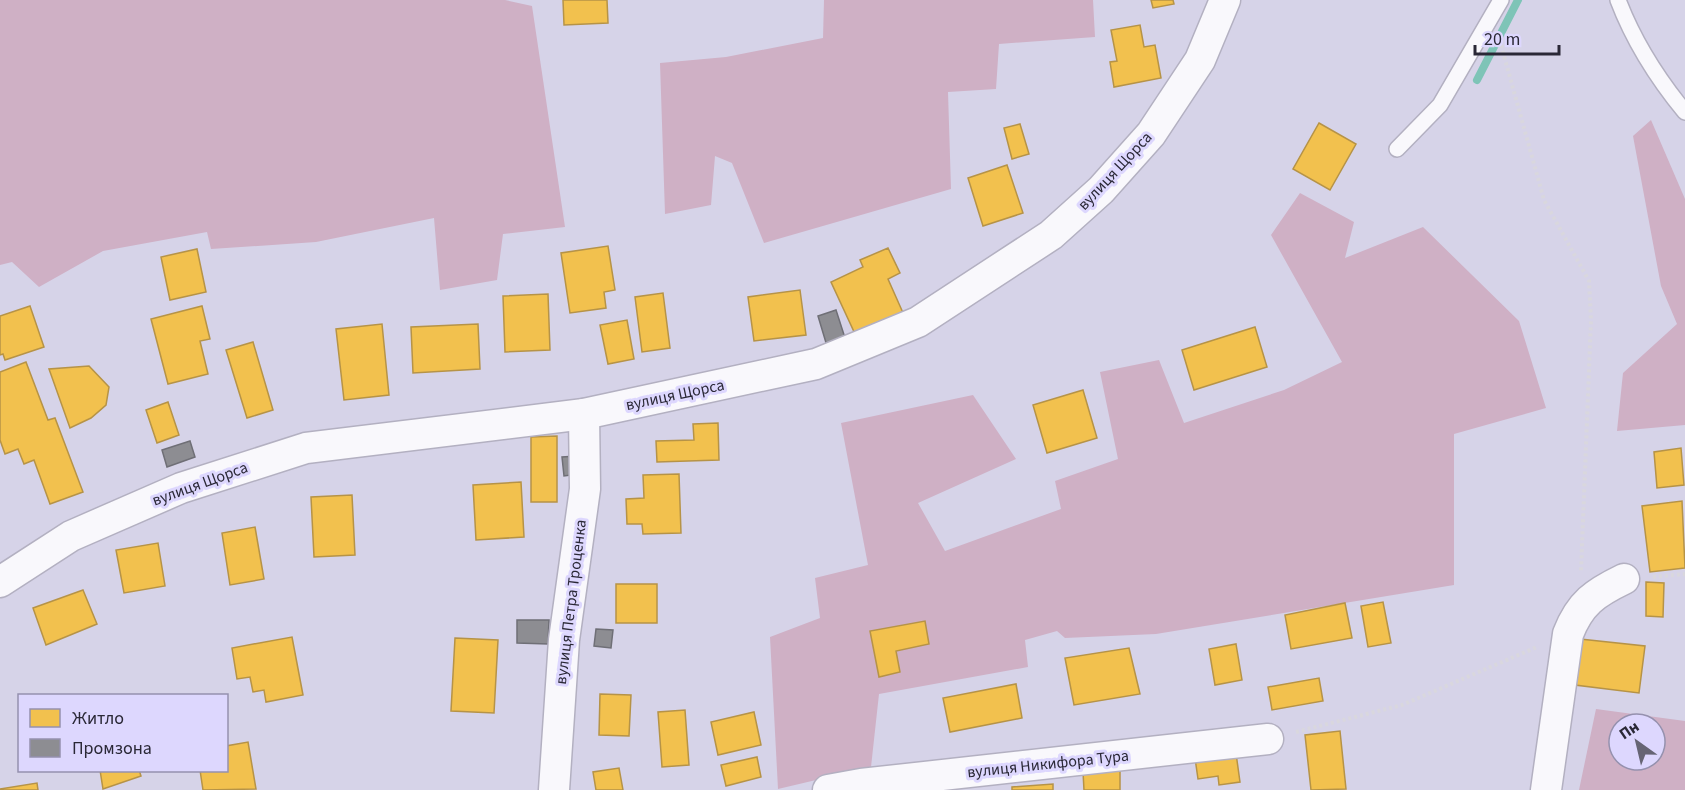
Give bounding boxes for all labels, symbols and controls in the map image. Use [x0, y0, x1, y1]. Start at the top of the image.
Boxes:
scale bar [1475, 18, 1559, 56]
text: 20 m [1484, 27, 1520, 52]
street label: вулиця Щорса [1073, 127, 1157, 215]
street label: вулиця Щорса [624, 374, 726, 416]
street label: вулиця Щорса [149, 457, 251, 511]
street label: вулиця Петра Троценка [550, 518, 592, 686]
legend [18, 694, 228, 772]
text: Житло [72, 706, 124, 731]
north arrow [1607, 712, 1667, 772]
text: Пн [1615, 716, 1644, 745]
text: Промзона [72, 736, 152, 761]
street label: вулиця Никифора Тура [966, 745, 1130, 783]

